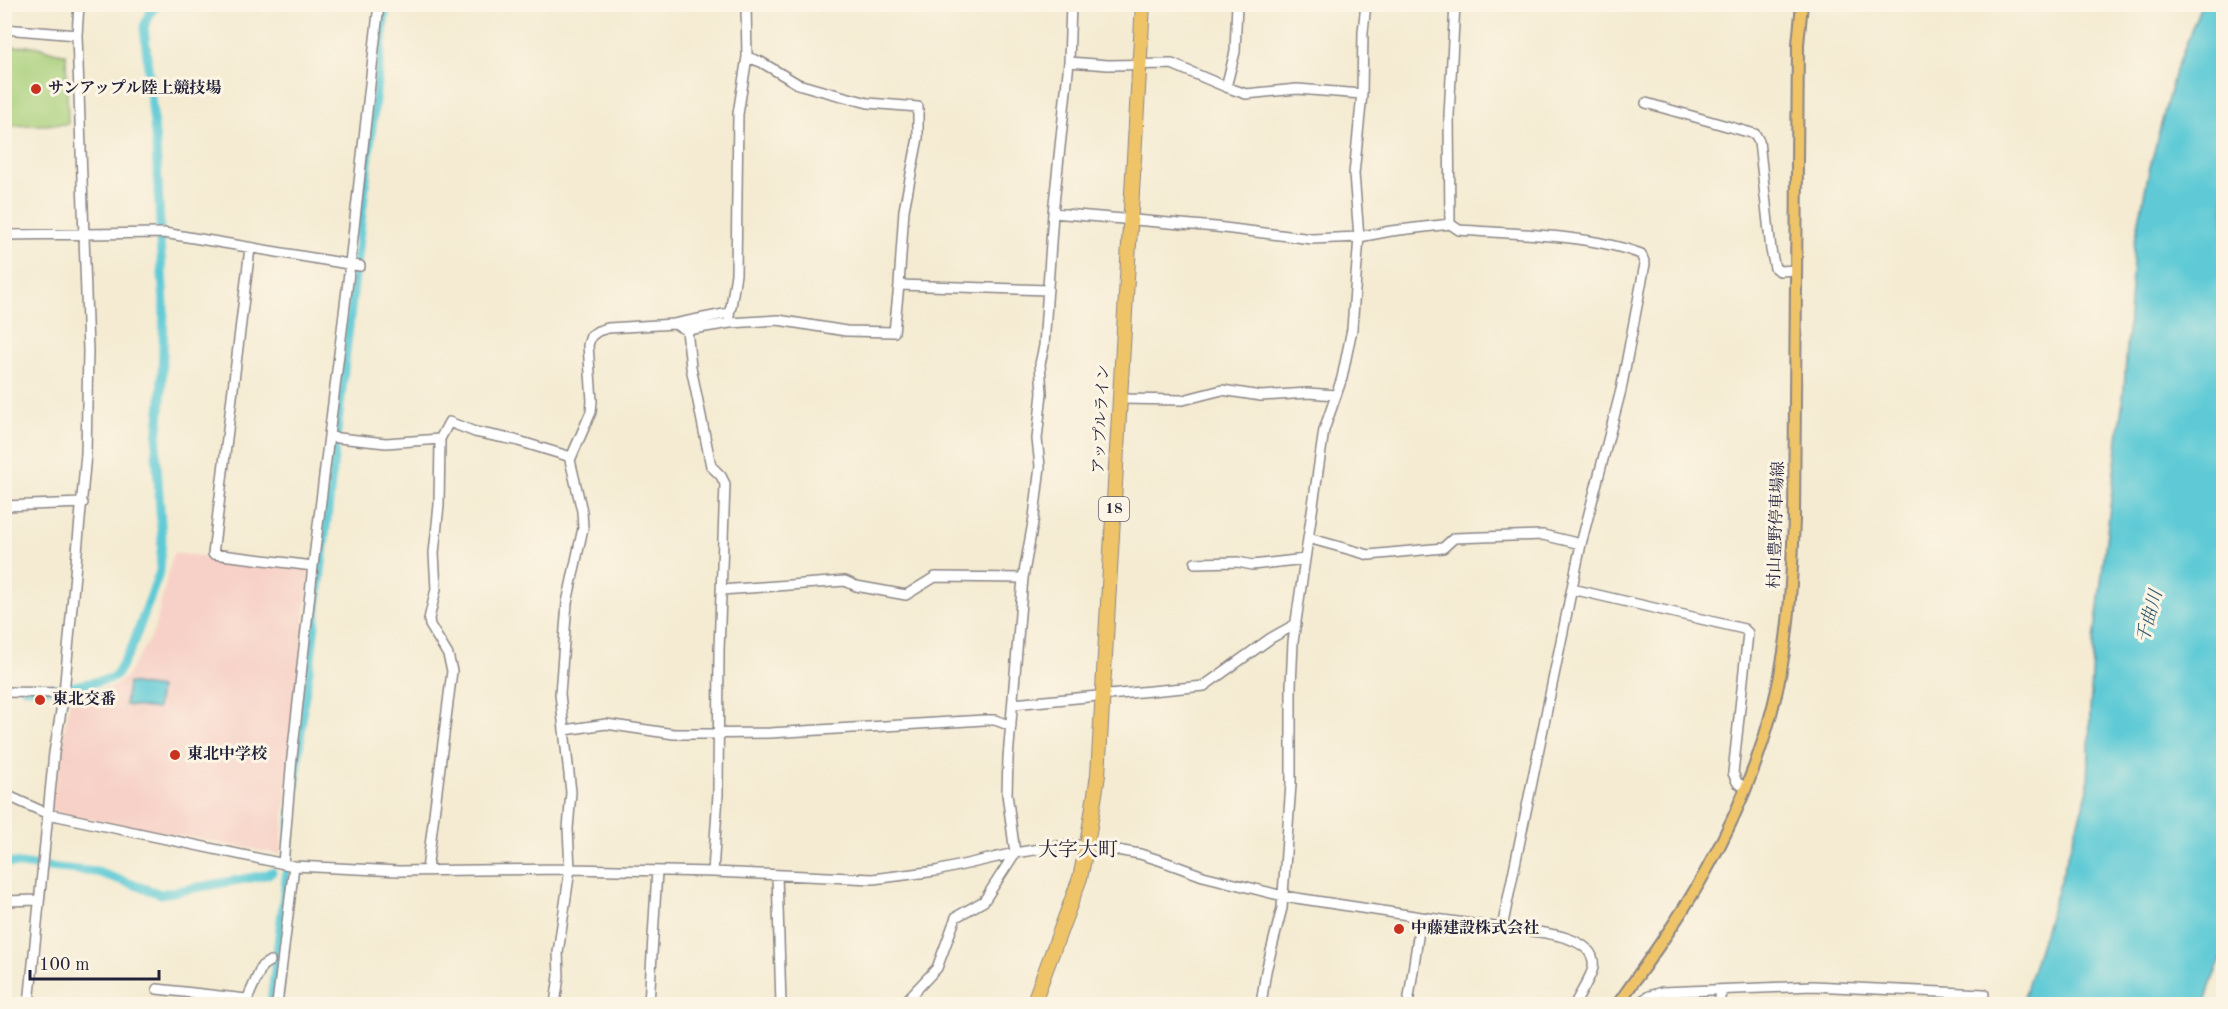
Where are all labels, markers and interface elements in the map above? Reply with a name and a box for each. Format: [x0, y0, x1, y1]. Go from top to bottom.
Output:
place label: サンアップル陸上競技場 [48, 79, 221, 97]
marker: サンアップル陸上競技場 [29, 82, 43, 96]
street label: アップルライン [1090, 364, 1113, 474]
street label: 村山豊野停車場線 [1765, 461, 1787, 589]
road number: 18 [1099, 497, 1129, 521]
water label: 千曲川 [2133, 586, 2166, 645]
place label: 東北交番 [52, 690, 116, 708]
marker: 東北交番 [33, 693, 47, 707]
place label: 東北中学校 [187, 745, 268, 763]
marker: 東北中学校 [168, 748, 182, 762]
district label: 大字大町 [1038, 839, 1118, 861]
place label: 中藤建設株式会社 [1411, 919, 1539, 937]
marker: 中藤建設株式会社 [1392, 922, 1406, 936]
scale bar [30, 943, 159, 981]
text: 100 m [39, 956, 90, 974]

